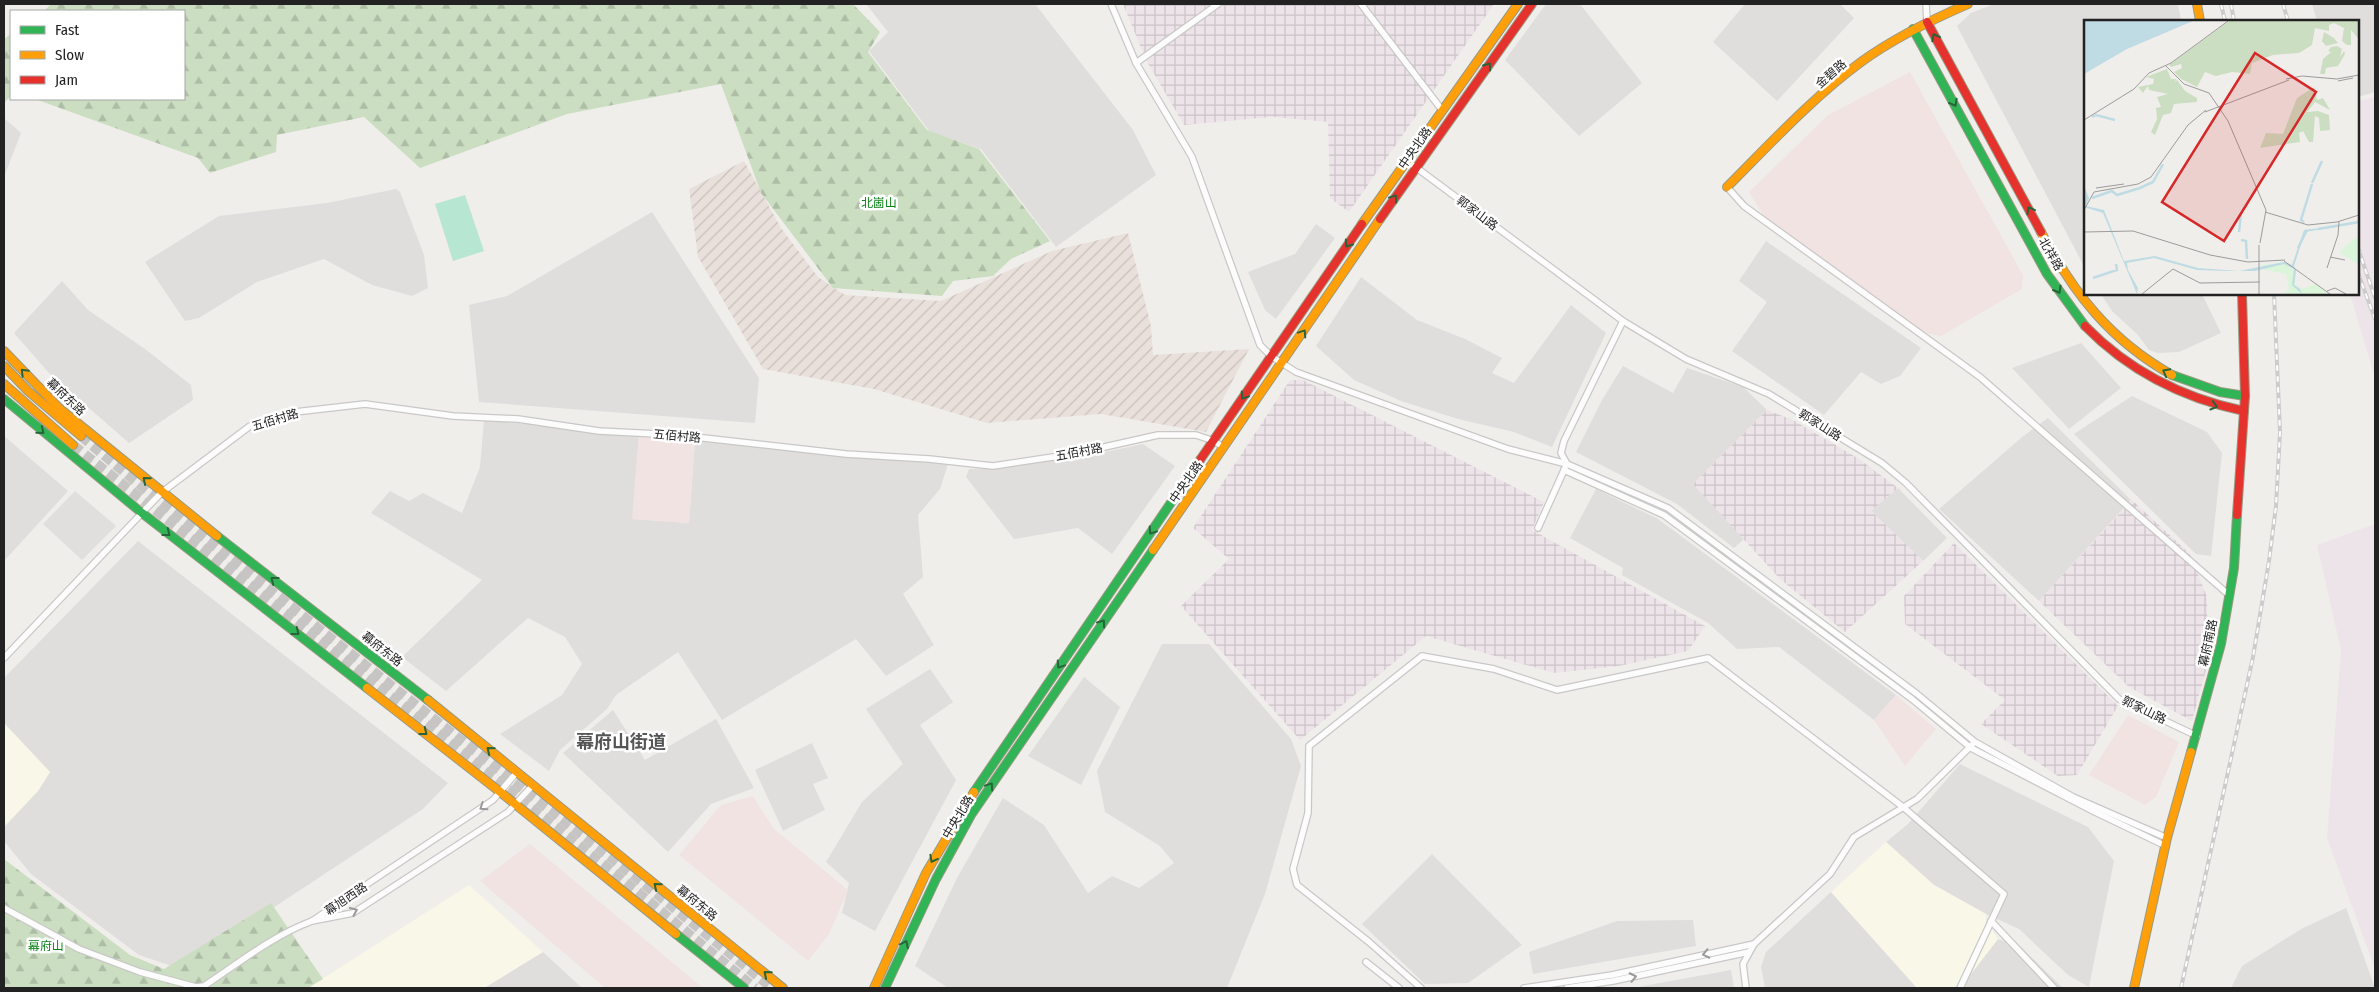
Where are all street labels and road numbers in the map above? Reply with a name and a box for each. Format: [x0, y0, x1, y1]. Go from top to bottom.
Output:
street label: 金碧路 [1813, 57, 1849, 91]
street label: 中央北路 [1395, 124, 1435, 172]
street label: 郭家山路 [1454, 193, 1500, 233]
street label: 北祥路 [2036, 235, 2066, 273]
street label: 幕府东路 [44, 376, 88, 418]
street label: 五佰村路 [250, 406, 300, 434]
street label: 郭家山路 [1796, 406, 1844, 444]
street label: 五佰村路 [652, 427, 702, 445]
street label: 五佰村路 [1054, 441, 1104, 463]
street label: 中央北路 [1166, 458, 1206, 506]
street label: 幕府南路 [2196, 618, 2220, 668]
street label: 幕府东路 [359, 629, 405, 669]
street label: 郭家山路 [2119, 693, 2169, 727]
street label: 中央北路 [940, 793, 976, 841]
street label: 幕旭西路 [322, 880, 370, 918]
street label: 幕府东路 [674, 882, 720, 924]

